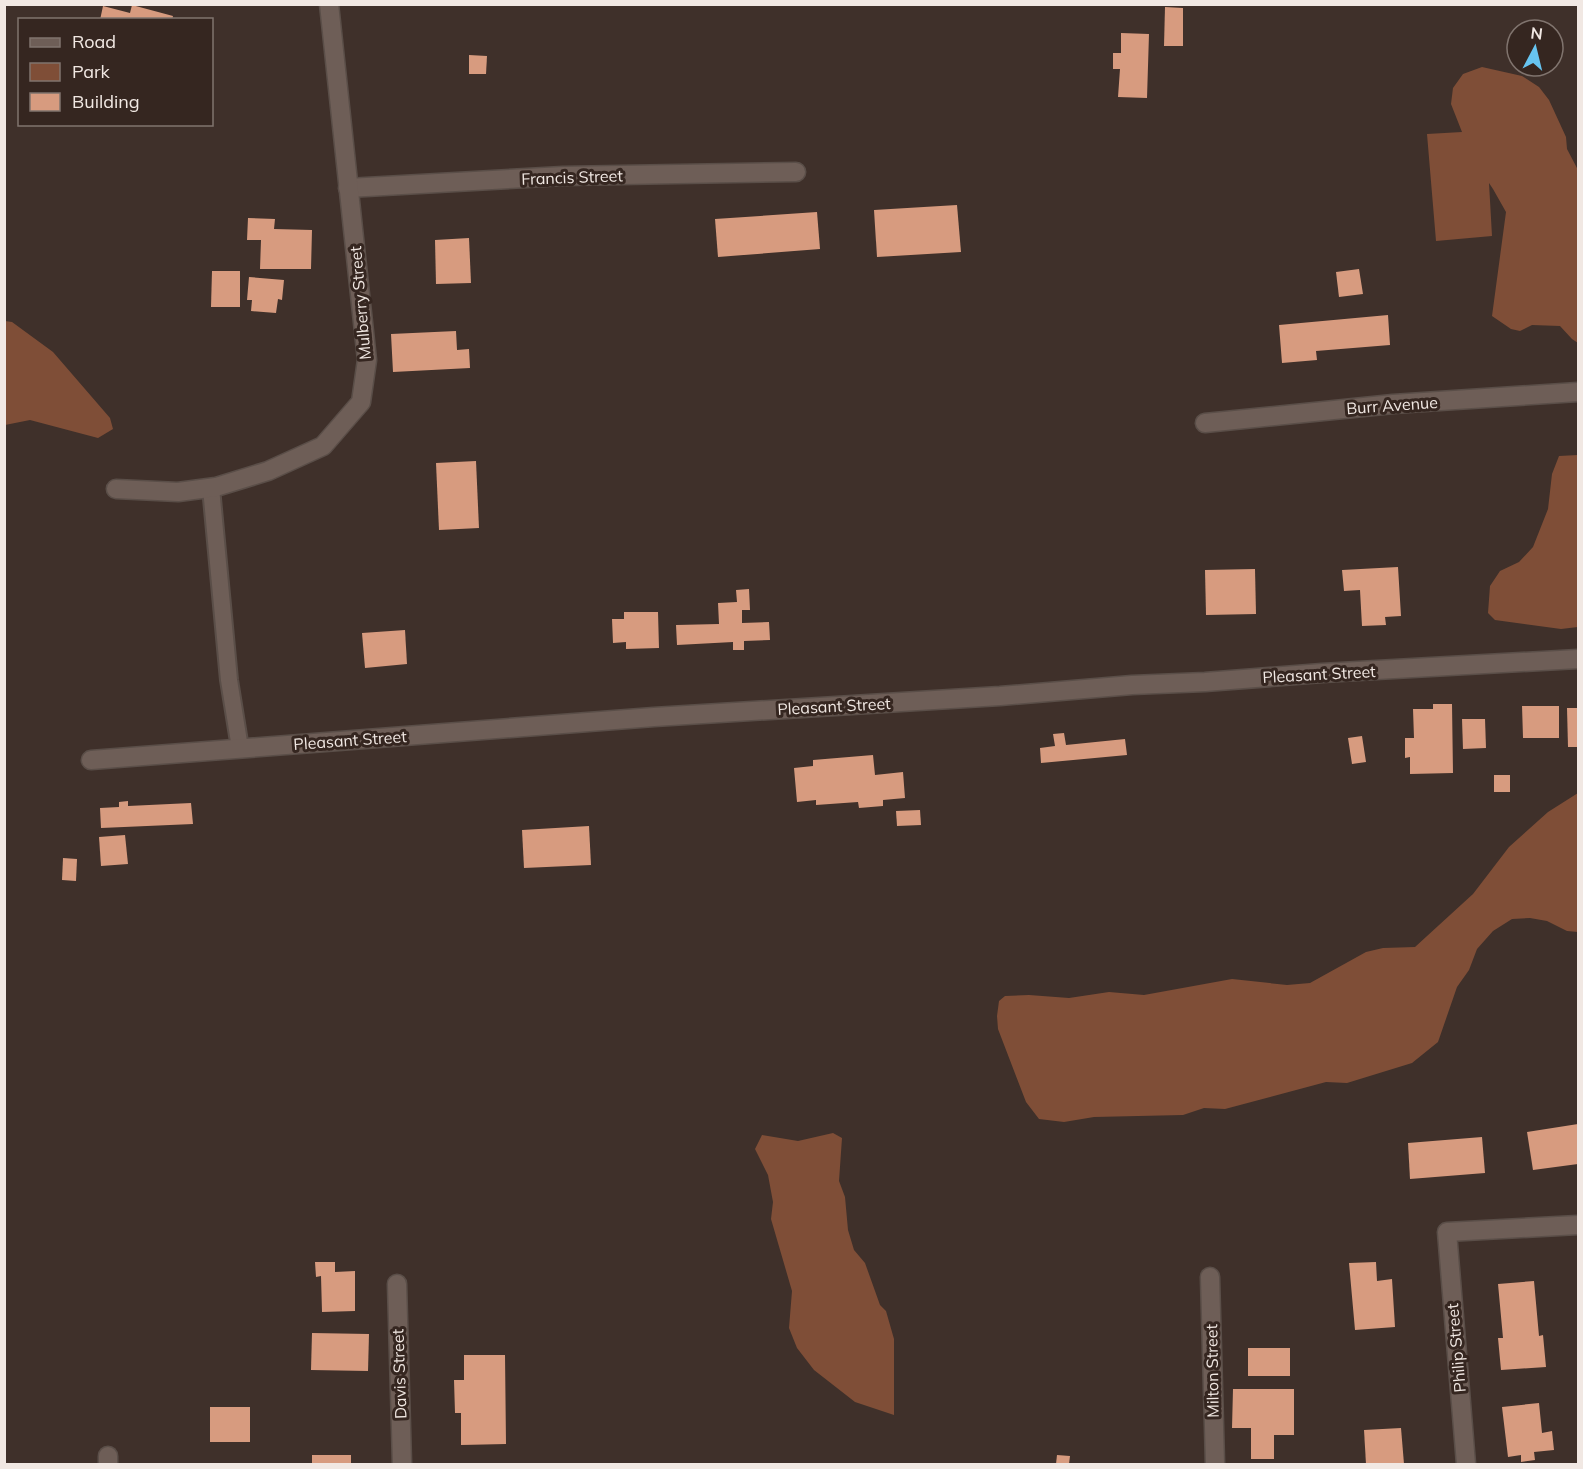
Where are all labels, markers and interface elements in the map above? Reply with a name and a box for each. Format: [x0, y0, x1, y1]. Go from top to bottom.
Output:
legend [18, 18, 213, 126]
north arrow [1505, 18, 1565, 78]
text: N [1530, 22, 1544, 44]
text: Road [72, 30, 116, 53]
text: Park [72, 60, 111, 83]
text: Building [72, 90, 140, 113]
street label: Francis Street [521, 165, 624, 189]
street label: Mulberry Street [345, 245, 375, 361]
street label: Burr Avenue [1346, 392, 1438, 418]
street label: Pleasant Street [1262, 661, 1377, 687]
street label: Pleasant Street [777, 693, 892, 719]
street label: Pleasant Street [293, 726, 408, 754]
street label: Philip Street [1442, 1302, 1470, 1393]
street label: Milton Street [1201, 1324, 1223, 1418]
street label: Davis Street [387, 1328, 411, 1419]

